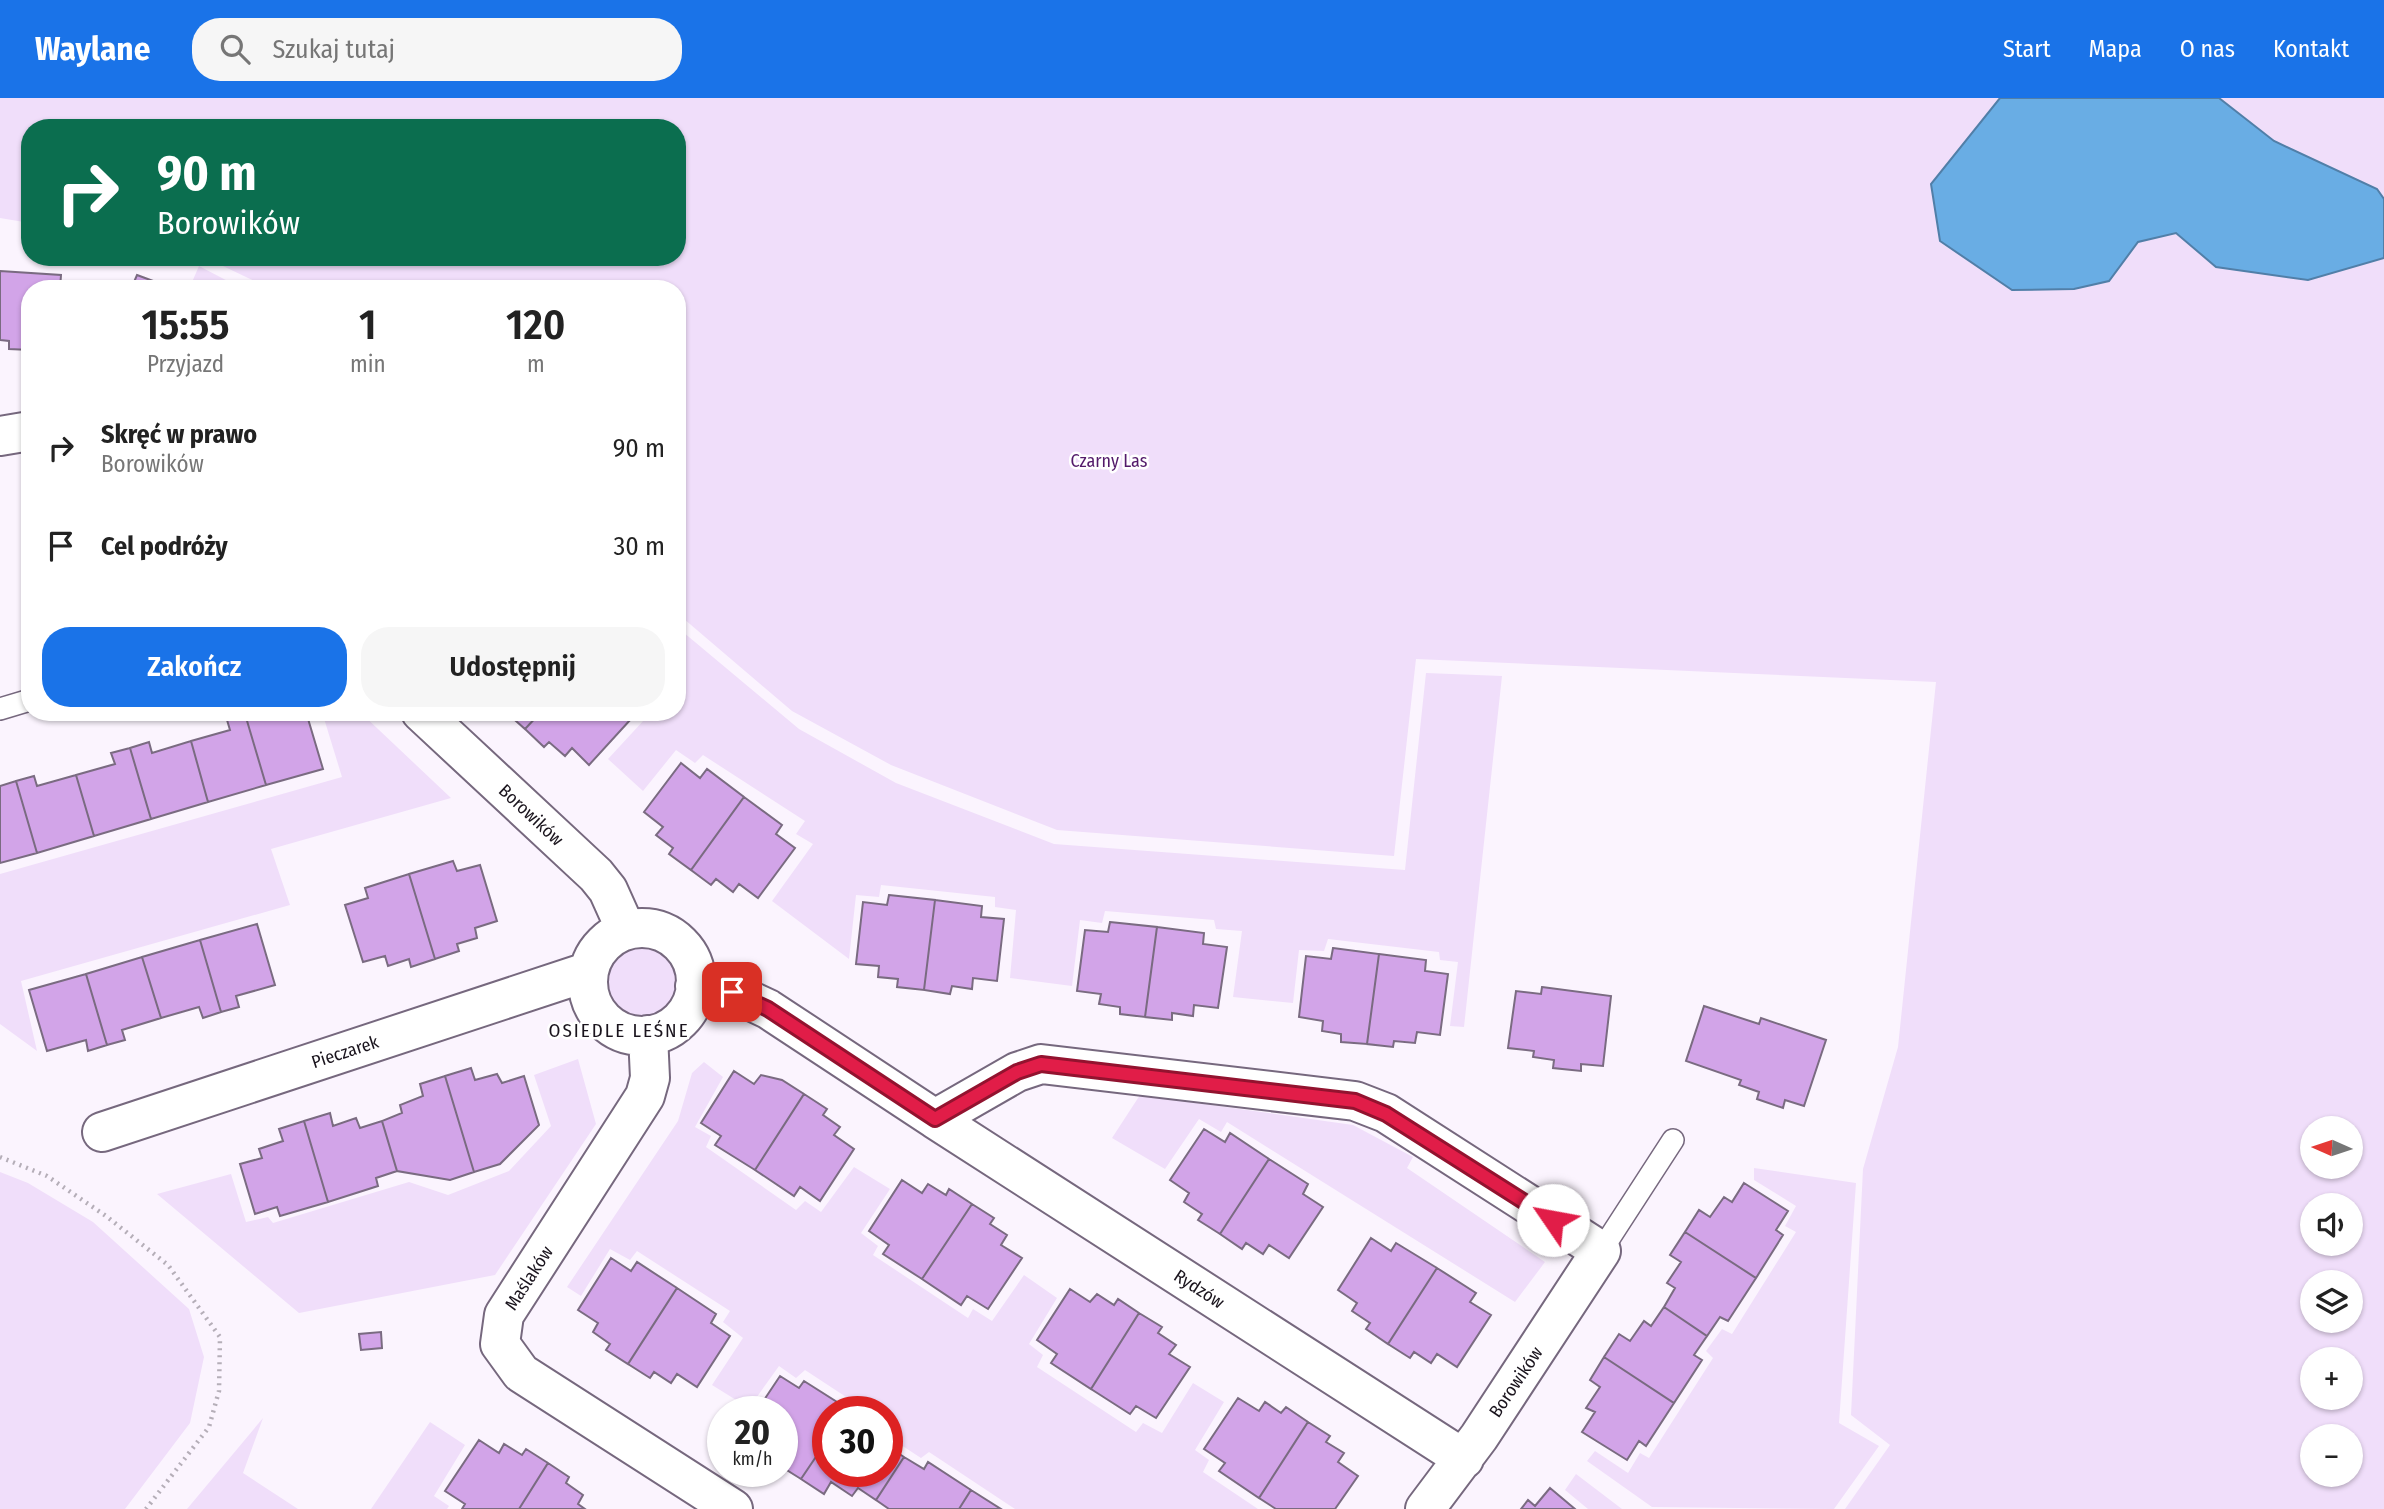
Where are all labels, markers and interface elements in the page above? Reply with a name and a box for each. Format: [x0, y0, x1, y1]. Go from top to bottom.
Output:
search box [192, 18, 682, 81]
text: Waylane [35, 29, 150, 69]
icon: search [216, 30, 254, 68]
text: Szukaj tutaj [272, 34, 395, 65]
text: Start [2003, 35, 2051, 63]
text: Mapa [2089, 35, 2142, 63]
text: O nas [2180, 35, 2235, 63]
text: Kontakt [2273, 35, 2349, 63]
text: 90 m [157, 144, 257, 203]
icon: right [42, 147, 133, 238]
text: Borowików [157, 204, 300, 242]
text: 15:55 [142, 300, 229, 350]
text: 1 [359, 300, 377, 350]
text: 120 [506, 300, 565, 350]
text: Przyjazd [147, 350, 224, 378]
text: min [350, 350, 386, 378]
text: m [527, 350, 545, 378]
text: Skręć w prawo [101, 419, 257, 450]
icon: right [42, 429, 80, 467]
text: 90 m [613, 433, 665, 464]
text: Borowików [101, 450, 204, 478]
park label: Czarny Las [1071, 450, 1148, 472]
icon: arrive [42, 527, 80, 565]
text: Cel podróży [101, 531, 228, 562]
text: 30 m [614, 531, 665, 562]
button: Zakończ [42, 627, 347, 707]
button: Udostępnij [361, 627, 665, 707]
street label: Borowików [494, 780, 568, 851]
pin [702, 962, 762, 1022]
icon: arrive [713, 973, 751, 1011]
district label: OSIEDLE LEŚNE [548, 1019, 690, 1042]
street label: Pieczarek [309, 1031, 382, 1073]
north arrow [2300, 1116, 2362, 1180]
map controls [2300, 1116, 2363, 1487]
position arrow [1516, 1183, 1590, 1257]
button: sound [2300, 1193, 2363, 1256]
street label: Maślaków [500, 1242, 558, 1314]
street label: Rydzów [1170, 1265, 1229, 1313]
button: layers [2300, 1270, 2363, 1333]
street label: Borowików [1484, 1342, 1548, 1421]
button: + [2300, 1347, 2363, 1410]
speed limit sign: 30 [812, 1396, 903, 1487]
text: 20 [735, 1411, 770, 1453]
button: − [2300, 1424, 2363, 1487]
text: km/h [732, 1448, 773, 1470]

